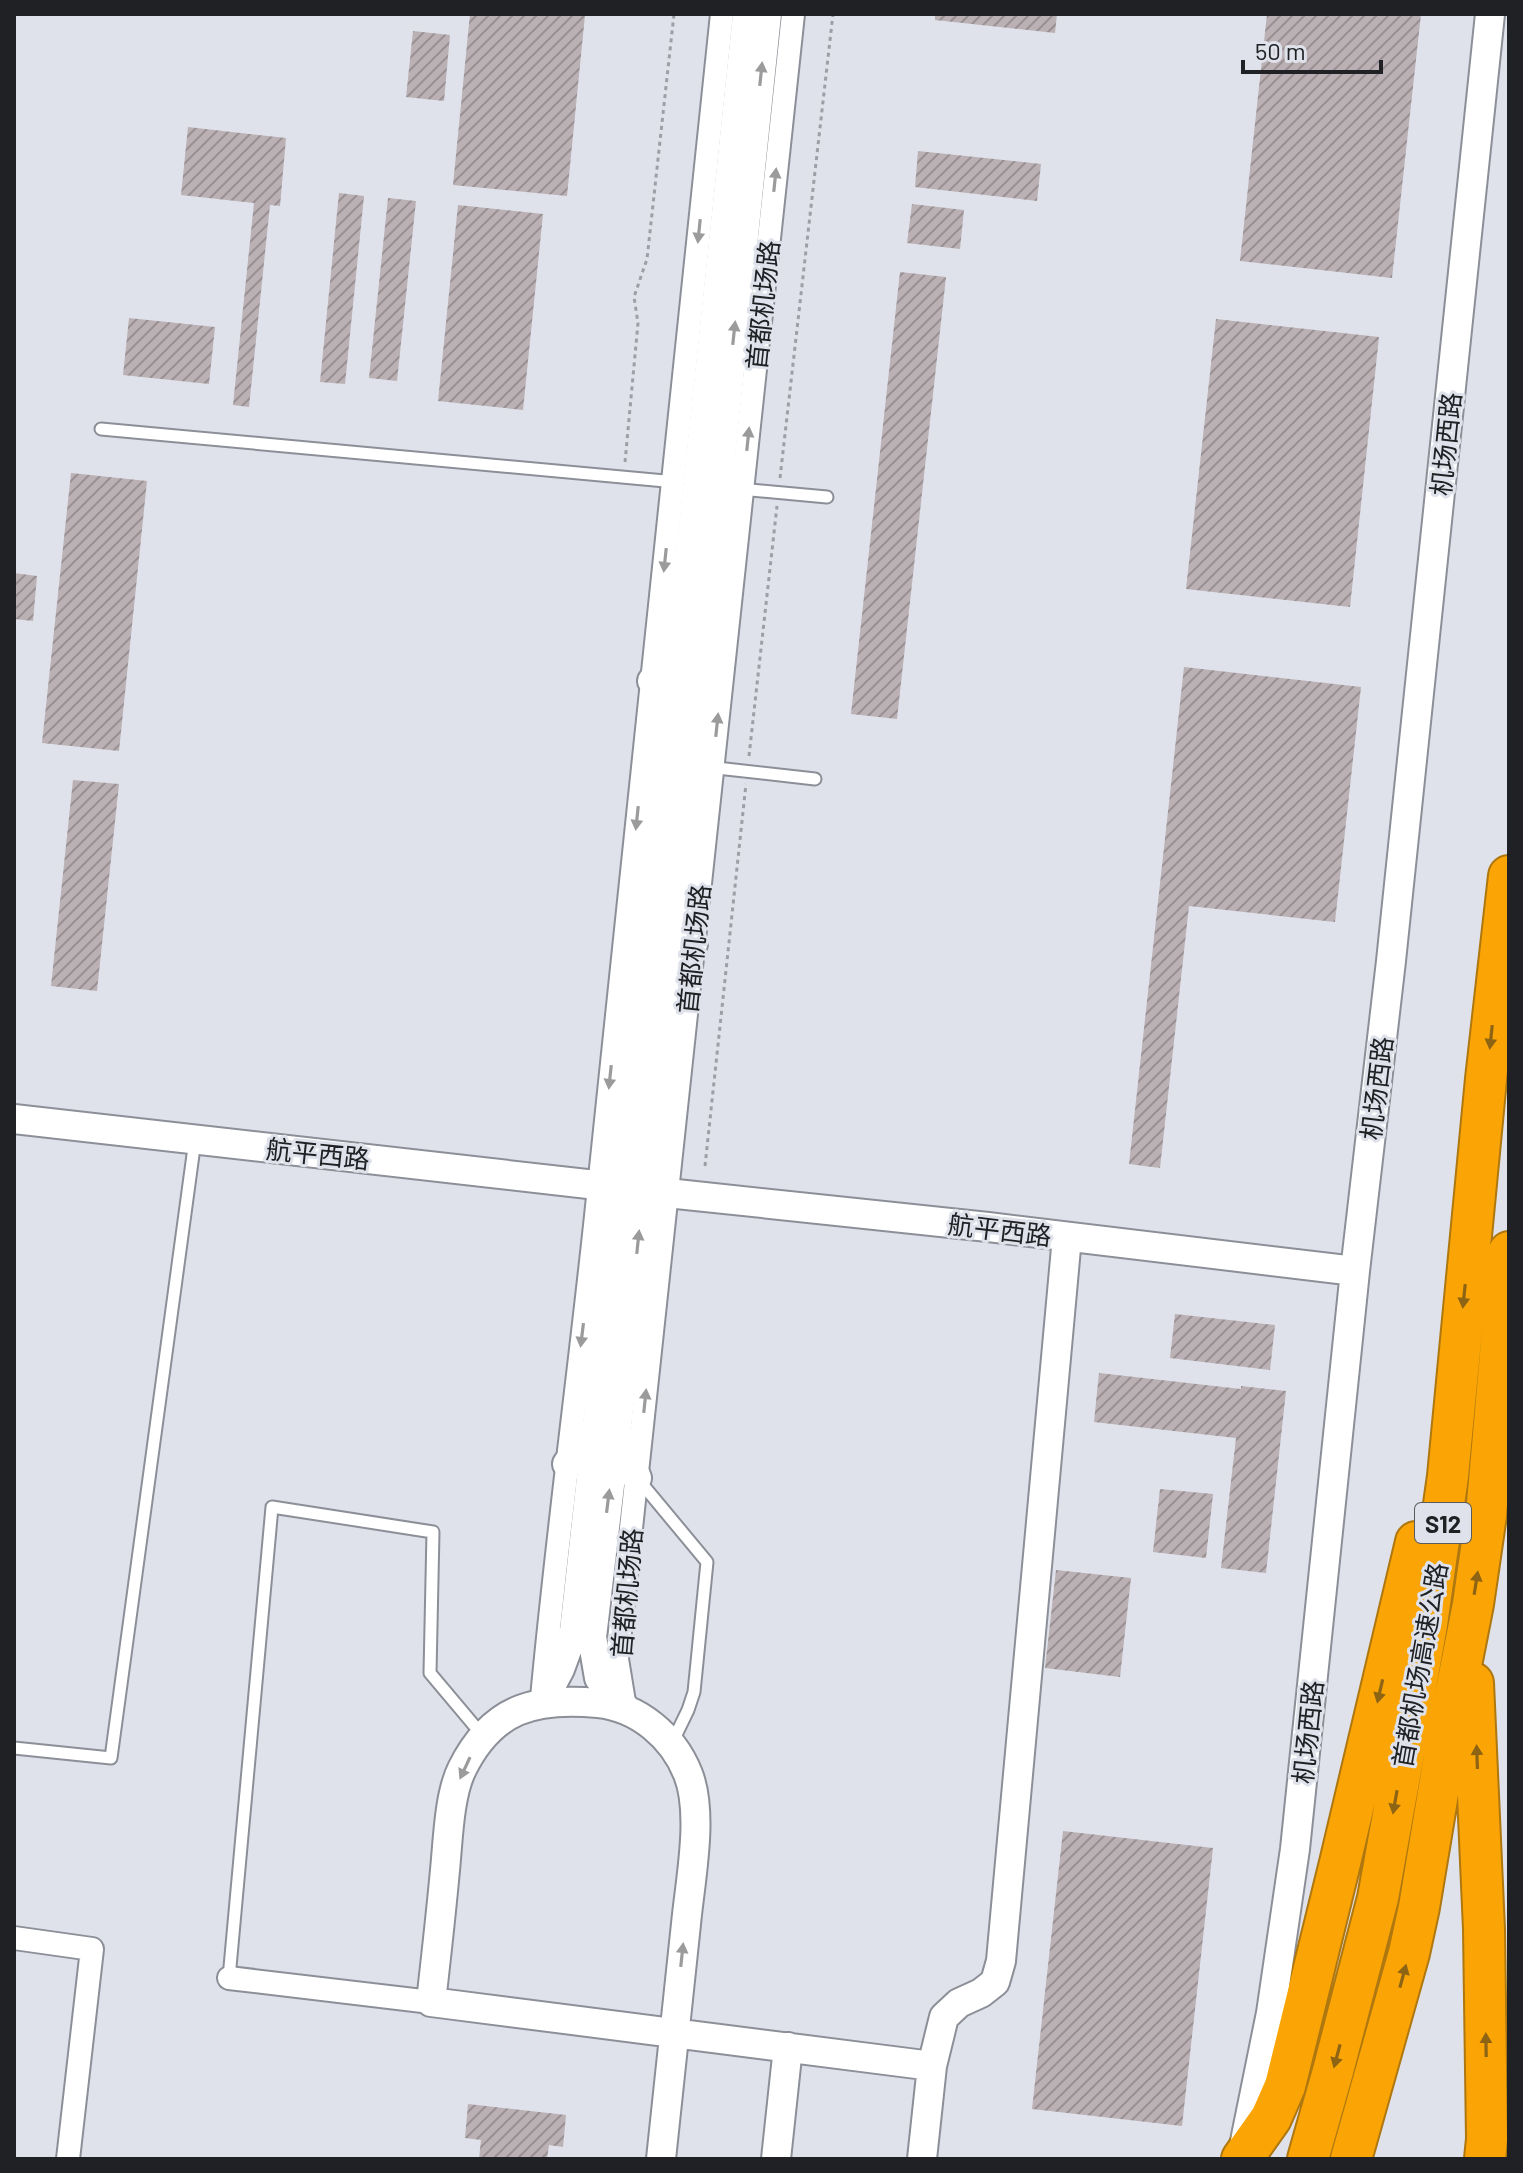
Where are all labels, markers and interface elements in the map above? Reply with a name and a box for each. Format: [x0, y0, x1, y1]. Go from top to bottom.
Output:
scale bar [1243, 24, 1381, 74]
text: 50 m [1255, 36, 1306, 65]
one-way arrow [755, 61, 768, 86]
one-way arrow [769, 168, 782, 193]
one-way arrow [692, 219, 705, 244]
street label: 首都机场路 [740, 239, 784, 371]
one-way arrow [728, 320, 741, 345]
street label: 机场西路 [1424, 391, 1466, 497]
one-way arrow [741, 426, 754, 451]
one-way arrow [658, 547, 671, 572]
one-way arrow [711, 712, 724, 737]
one-way arrow [631, 806, 644, 831]
street label: 首都机场路 [671, 883, 715, 1015]
one-way arrow [1484, 1025, 1497, 1050]
street label: 机场西路 [1354, 1034, 1398, 1142]
one-way arrow [604, 1065, 617, 1090]
street label: 航平西路 [265, 1132, 371, 1174]
street label: 航平西路 [946, 1207, 1054, 1251]
one-way arrow [632, 1229, 645, 1254]
one-way arrow [1458, 1283, 1471, 1308]
one-way arrow [576, 1323, 589, 1348]
one-way arrow [639, 1388, 652, 1413]
one-way arrow [602, 1488, 615, 1513]
road number: S12 [1415, 1503, 1471, 1543]
street label: 首都机场路 [605, 1527, 647, 1659]
street label: 首都机场高速公路 [1386, 1560, 1452, 1770]
one-way arrow [1470, 1570, 1483, 1595]
street label: 机场西路 [1286, 1679, 1328, 1785]
one-way arrow [1374, 1679, 1386, 1704]
one-way arrow [1470, 1744, 1483, 1769]
one-way arrow [458, 1757, 472, 1780]
one-way arrow [1389, 1790, 1401, 1815]
one-way arrow [676, 1942, 689, 1967]
one-way arrow [1397, 1964, 1410, 1988]
one-way arrow [1480, 2032, 1492, 2057]
one-way arrow [1330, 2043, 1342, 2068]

